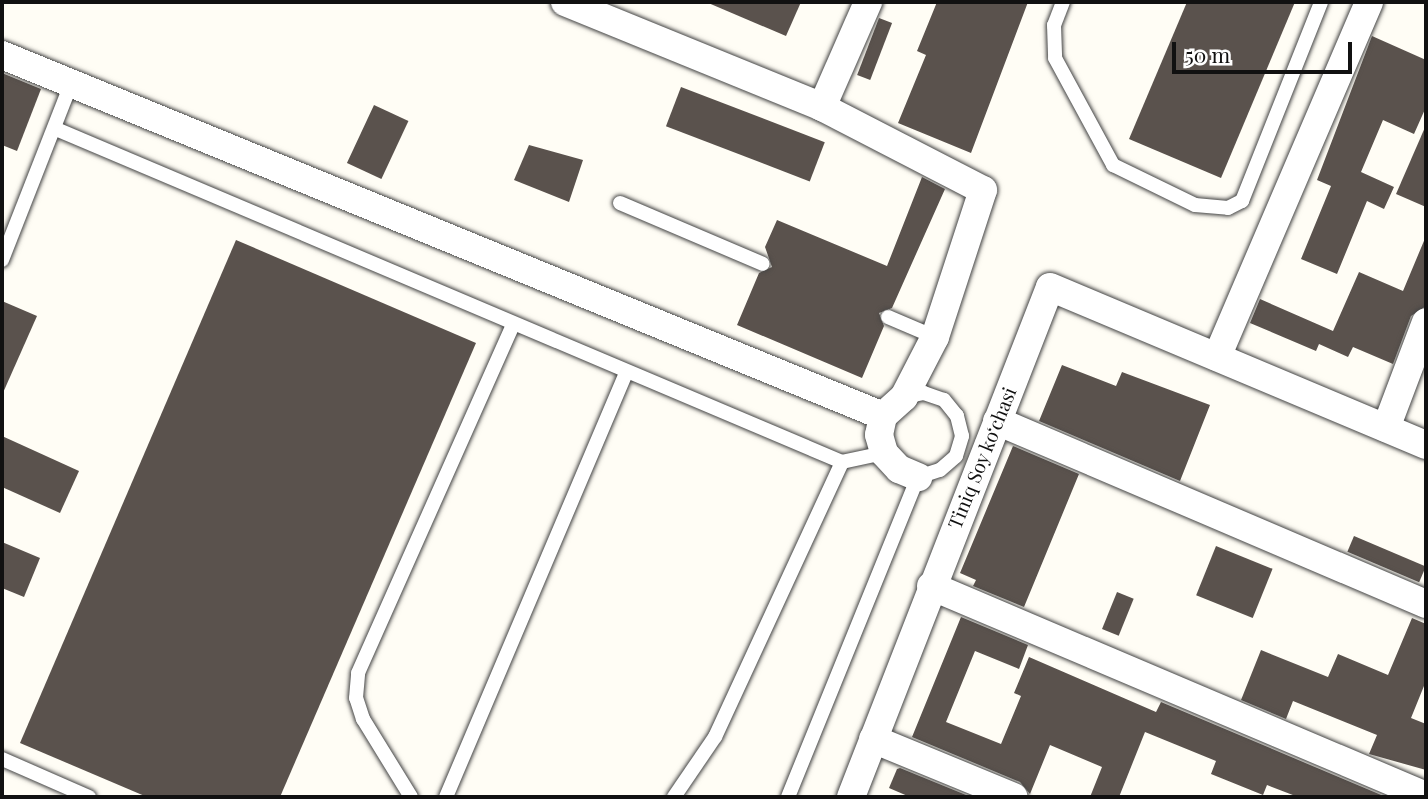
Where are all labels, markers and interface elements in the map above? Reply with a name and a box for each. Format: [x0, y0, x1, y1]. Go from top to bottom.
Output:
scale bar [1176, 28, 1356, 72]
text: 50 m [1185, 40, 1230, 68]
street label: Tiniq Soy koʻchasi [943, 383, 1021, 533]

